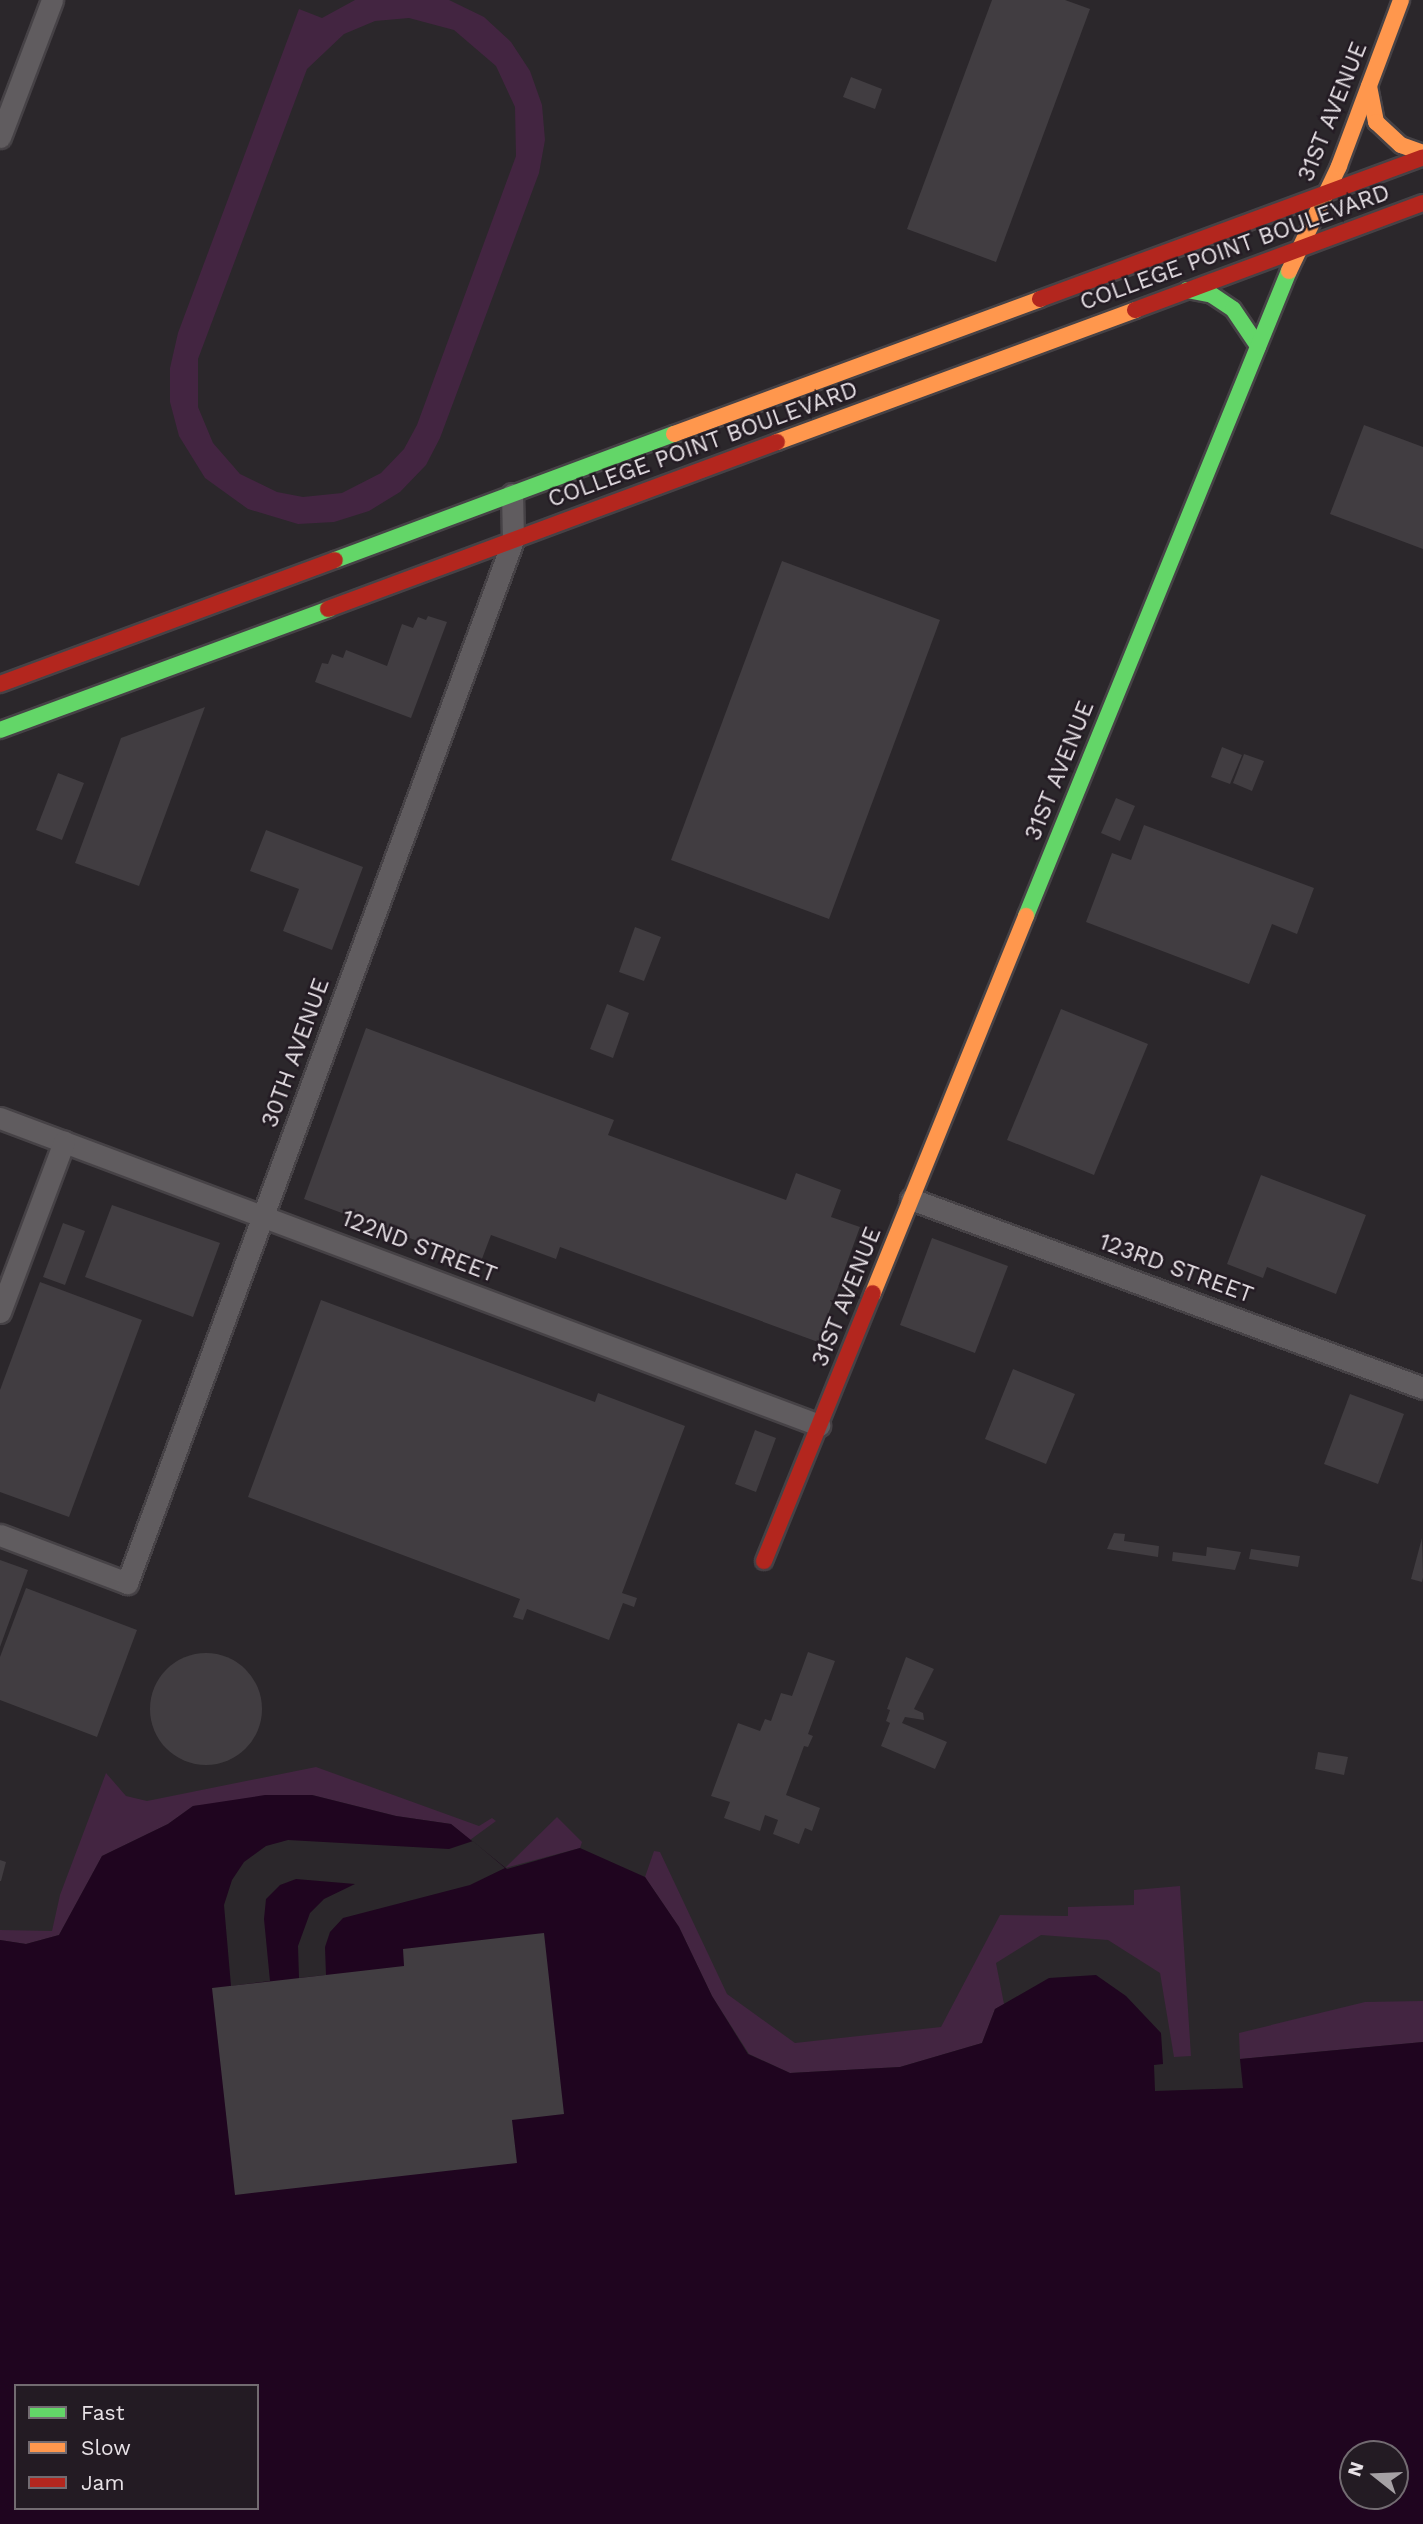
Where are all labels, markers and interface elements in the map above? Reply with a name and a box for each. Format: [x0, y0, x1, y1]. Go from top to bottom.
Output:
street label: 31ST AVENUE [1292, 38, 1374, 186]
street label: COLLEGE POINT BOULEVARD [1076, 179, 1394, 317]
street label: COLLEGE POINT BOULEVARD [544, 376, 862, 514]
street label: 31ST AVENUE [1019, 697, 1101, 845]
street label: 30TH AVENUE [256, 974, 336, 1132]
street label: 122ND STREET [338, 1205, 500, 1289]
street label: 31ST AVENUE [806, 1223, 888, 1371]
street label: 123RD STREET [1095, 1228, 1257, 1310]
legend [14, 2384, 259, 2510]
text: Fast [81, 2400, 125, 2425]
text: Slow [81, 2435, 131, 2460]
north arrow [1339, 2440, 1409, 2510]
text: N [1342, 2459, 1369, 2479]
text: Jam [81, 2470, 124, 2495]

